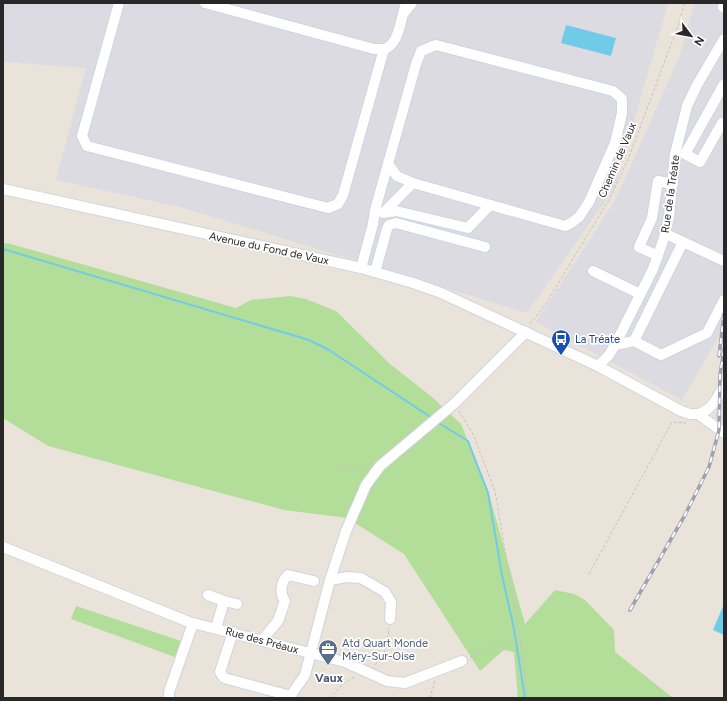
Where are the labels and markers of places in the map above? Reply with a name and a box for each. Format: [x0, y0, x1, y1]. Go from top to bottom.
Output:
bus stop icon: La Tréate [550, 328, 572, 356]
place label: La Tréate [575, 333, 620, 346]
place label: Atd Quart Monde Méry-Sur-Oise [342, 637, 428, 663]
office icon: Atd Quart Monde Méry-Sur-Oise [317, 638, 339, 666]

